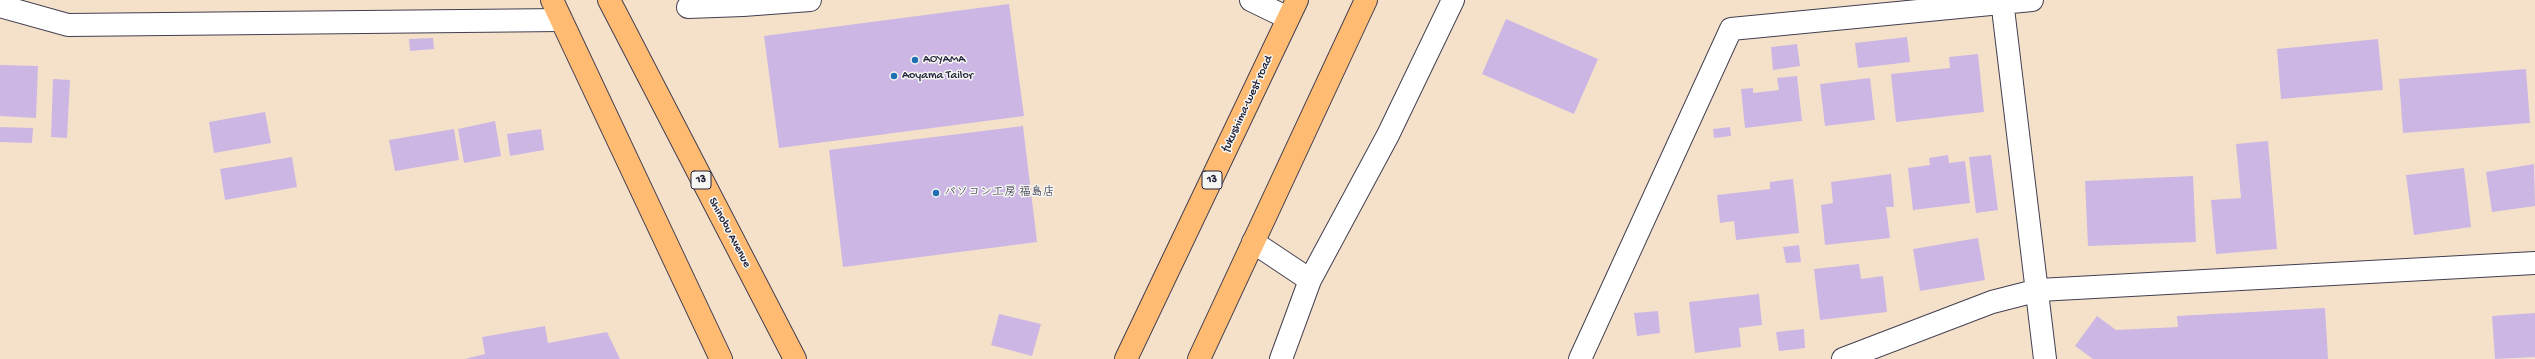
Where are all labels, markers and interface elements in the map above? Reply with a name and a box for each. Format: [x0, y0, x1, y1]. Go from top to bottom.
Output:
place label: AOYAMA [923, 53, 965, 67]
street label: fukushima-west road [1219, 54, 1277, 154]
marker: AOYAMA [910, 55, 920, 65]
place label: Aoyama Tailor [902, 69, 973, 83]
marker: Aoyama Tailor [889, 71, 899, 81]
road number: 13 [691, 171, 711, 189]
road number: 13 [1202, 171, 1222, 189]
place label: パソコン工房 福島店 [944, 186, 1055, 200]
marker: パソコン工房 福島店 [931, 188, 941, 198]
street label: Shinobu Avenue [704, 195, 754, 271]

